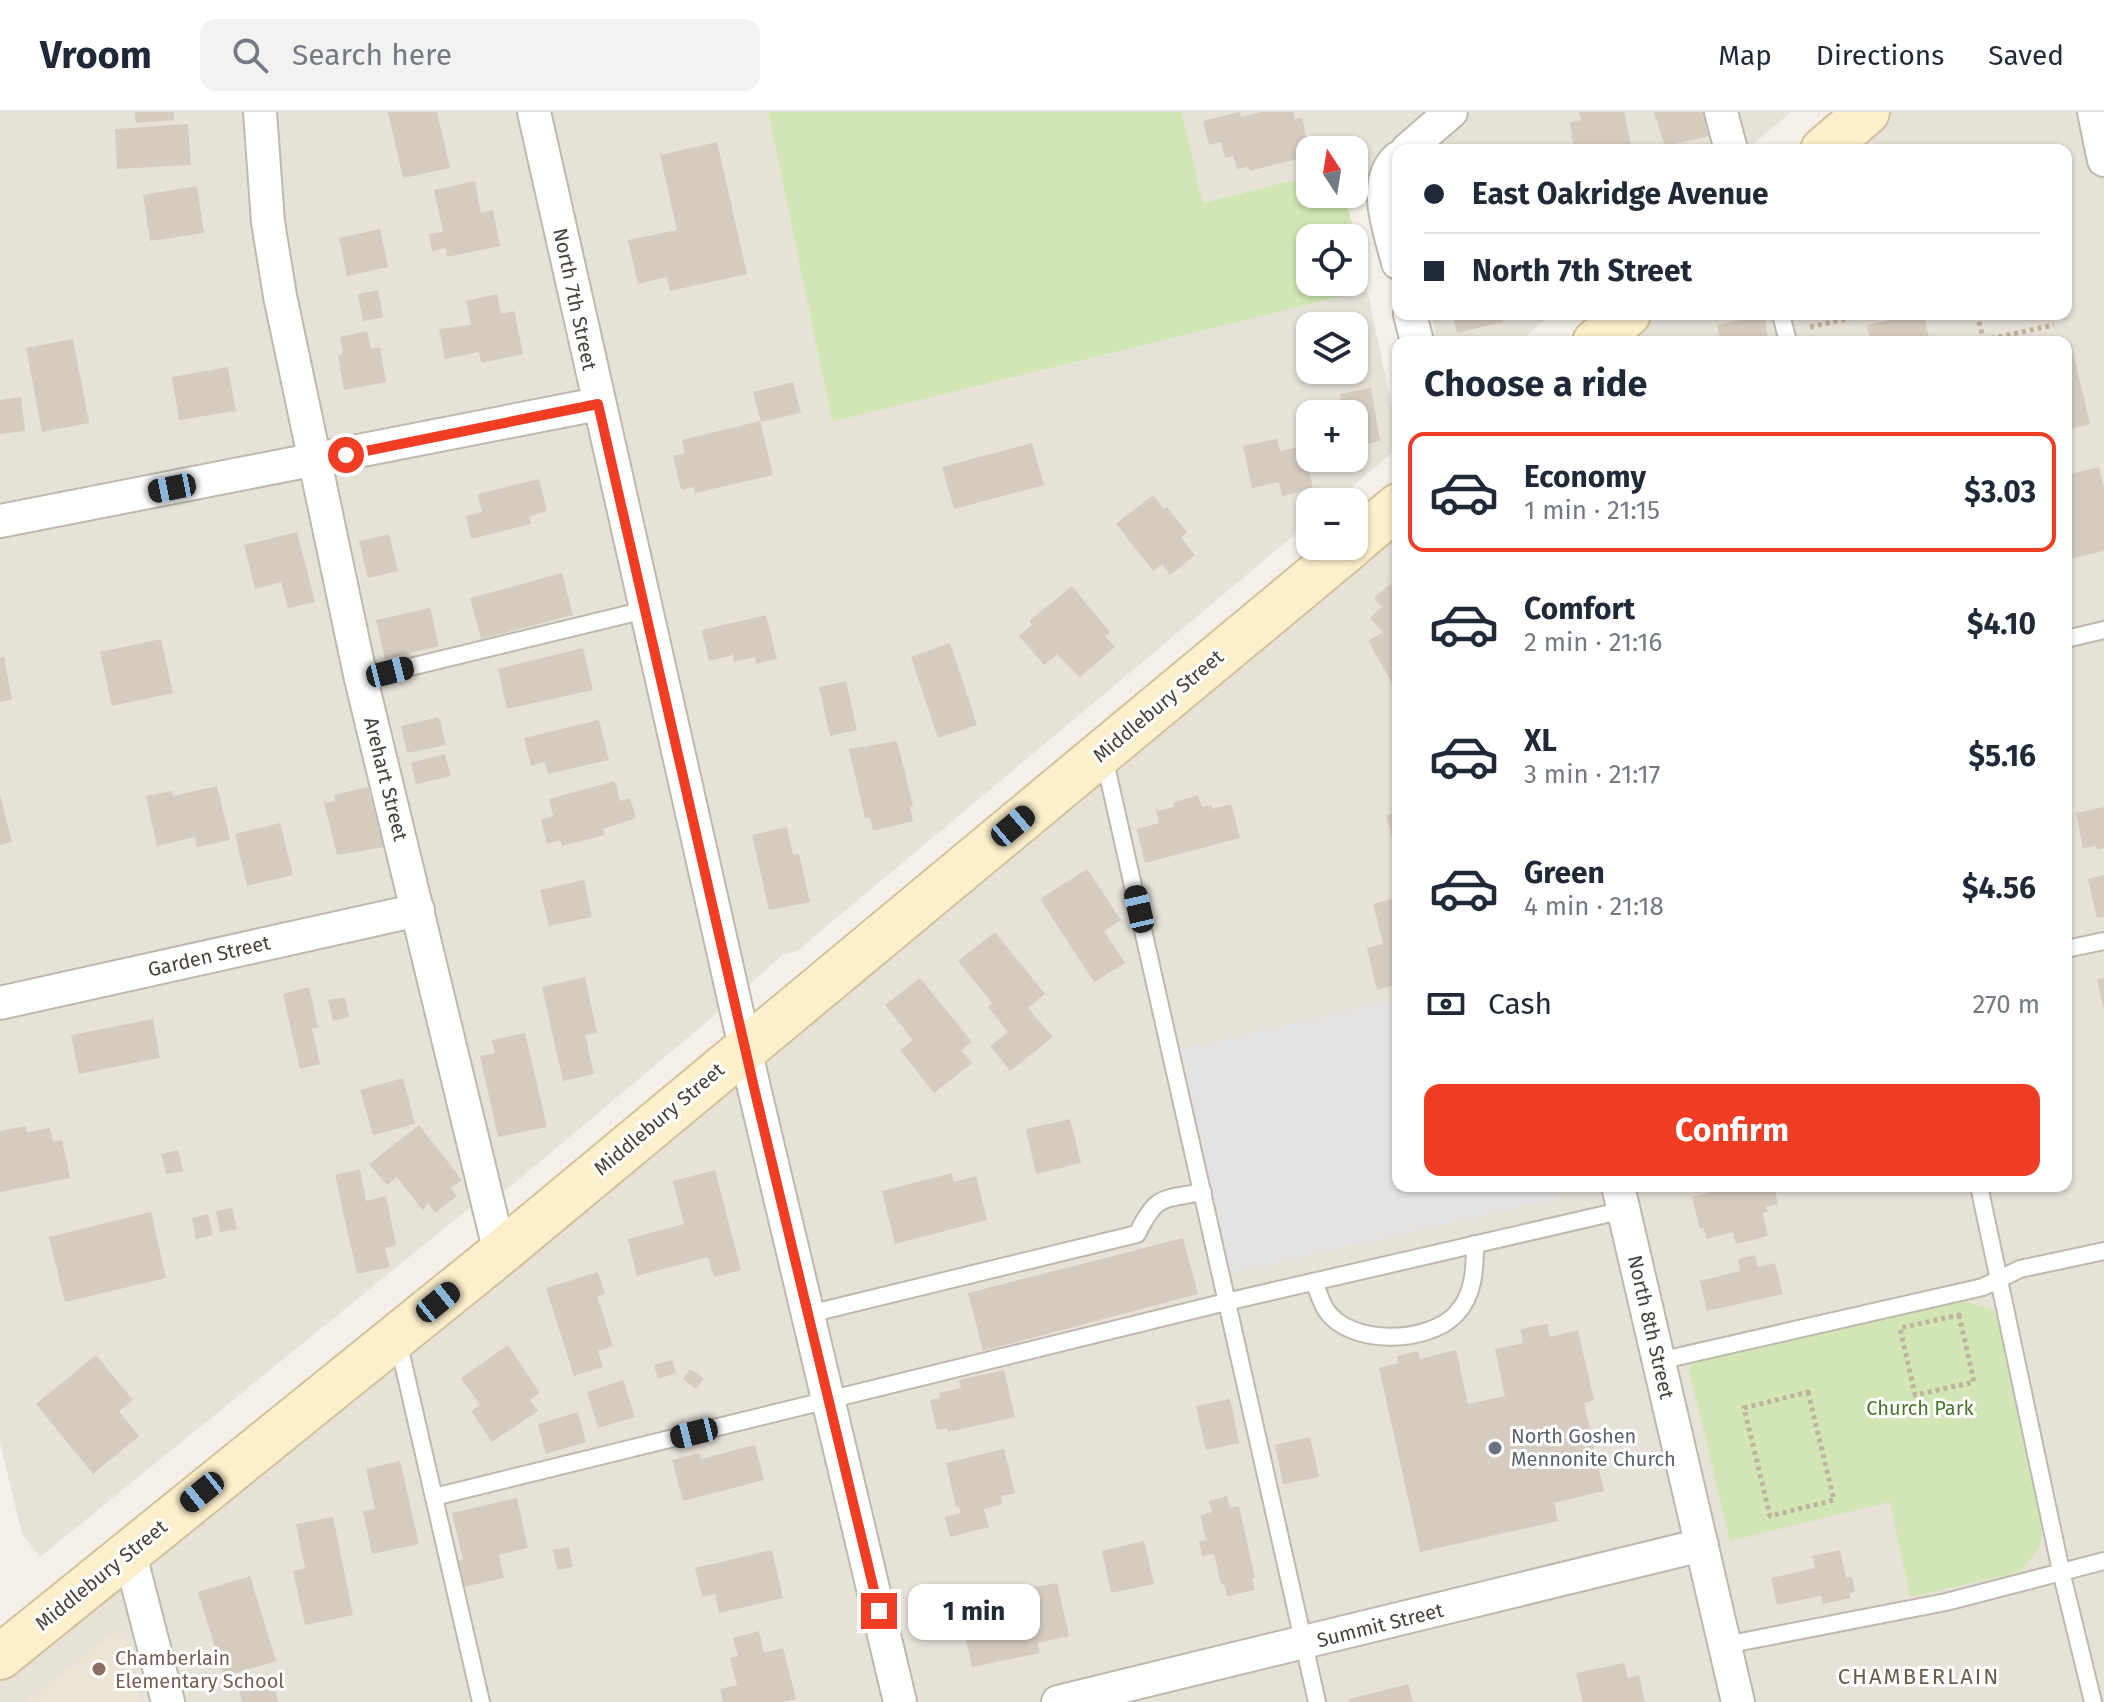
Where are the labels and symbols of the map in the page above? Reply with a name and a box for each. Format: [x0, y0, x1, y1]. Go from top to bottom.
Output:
north arrow [1296, 136, 1368, 208]
street label: North 7th Street [548, 226, 602, 373]
route start [328, 437, 364, 473]
car [146, 472, 198, 504]
street label: Middlebury Street [1088, 644, 1229, 767]
car [364, 655, 416, 689]
street label: Arehart Street [359, 715, 413, 844]
car [987, 801, 1039, 851]
car [1122, 883, 1156, 935]
street label: Garden Street [146, 930, 273, 982]
street label: Middlebury Street [589, 1057, 730, 1180]
street label: North 8th Street [1623, 1253, 1679, 1402]
car [412, 1278, 464, 1326]
park label: Church Park [1866, 1396, 1974, 1420]
car [668, 1416, 720, 1450]
place label: North Goshen Mennonite Church [1511, 1424, 1676, 1471]
marker: North Goshen Mennonite Church [1486, 1439, 1504, 1457]
car [176, 1468, 228, 1516]
street label: Middlebury Street [30, 1514, 172, 1635]
callout: 1 min [907, 1583, 1039, 1639]
route end [861, 1593, 897, 1629]
street label: Summit Street [1314, 1598, 1446, 1652]
place label: Chamberlain Elementary School [115, 1646, 284, 1693]
marker: Chamberlain Elementary School [90, 1660, 108, 1678]
district label: CHAMBERLAIN [1838, 1663, 2000, 1690]

